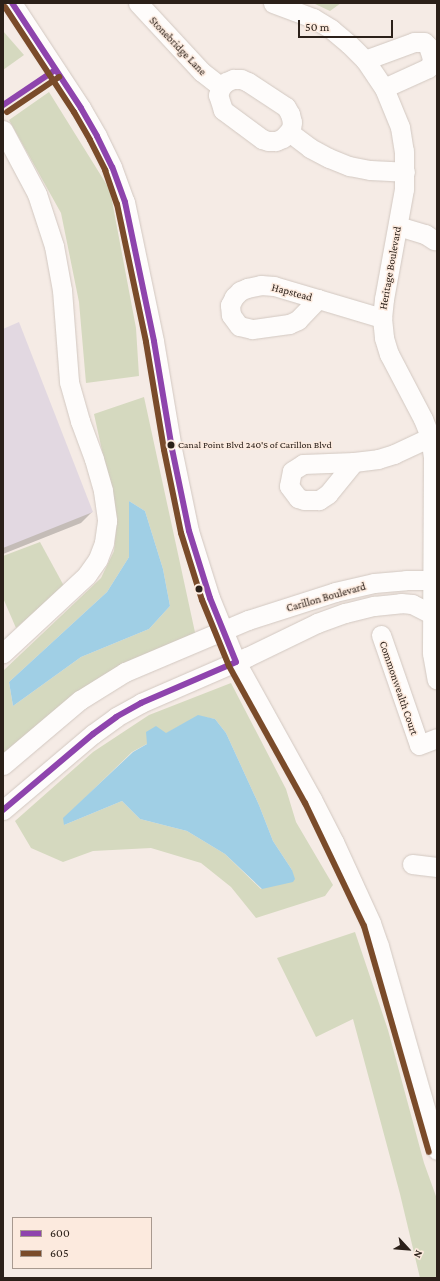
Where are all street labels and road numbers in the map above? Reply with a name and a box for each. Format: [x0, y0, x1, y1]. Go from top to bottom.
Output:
street label: Stonebridge Lane [147, 14, 209, 78]
street label: Heritage Boulevard [376, 225, 404, 311]
street label: Hapstead [270, 280, 314, 304]
street label: Carillon Boulevard [285, 579, 367, 615]
street label: Commonwealth Court [377, 639, 421, 737]

